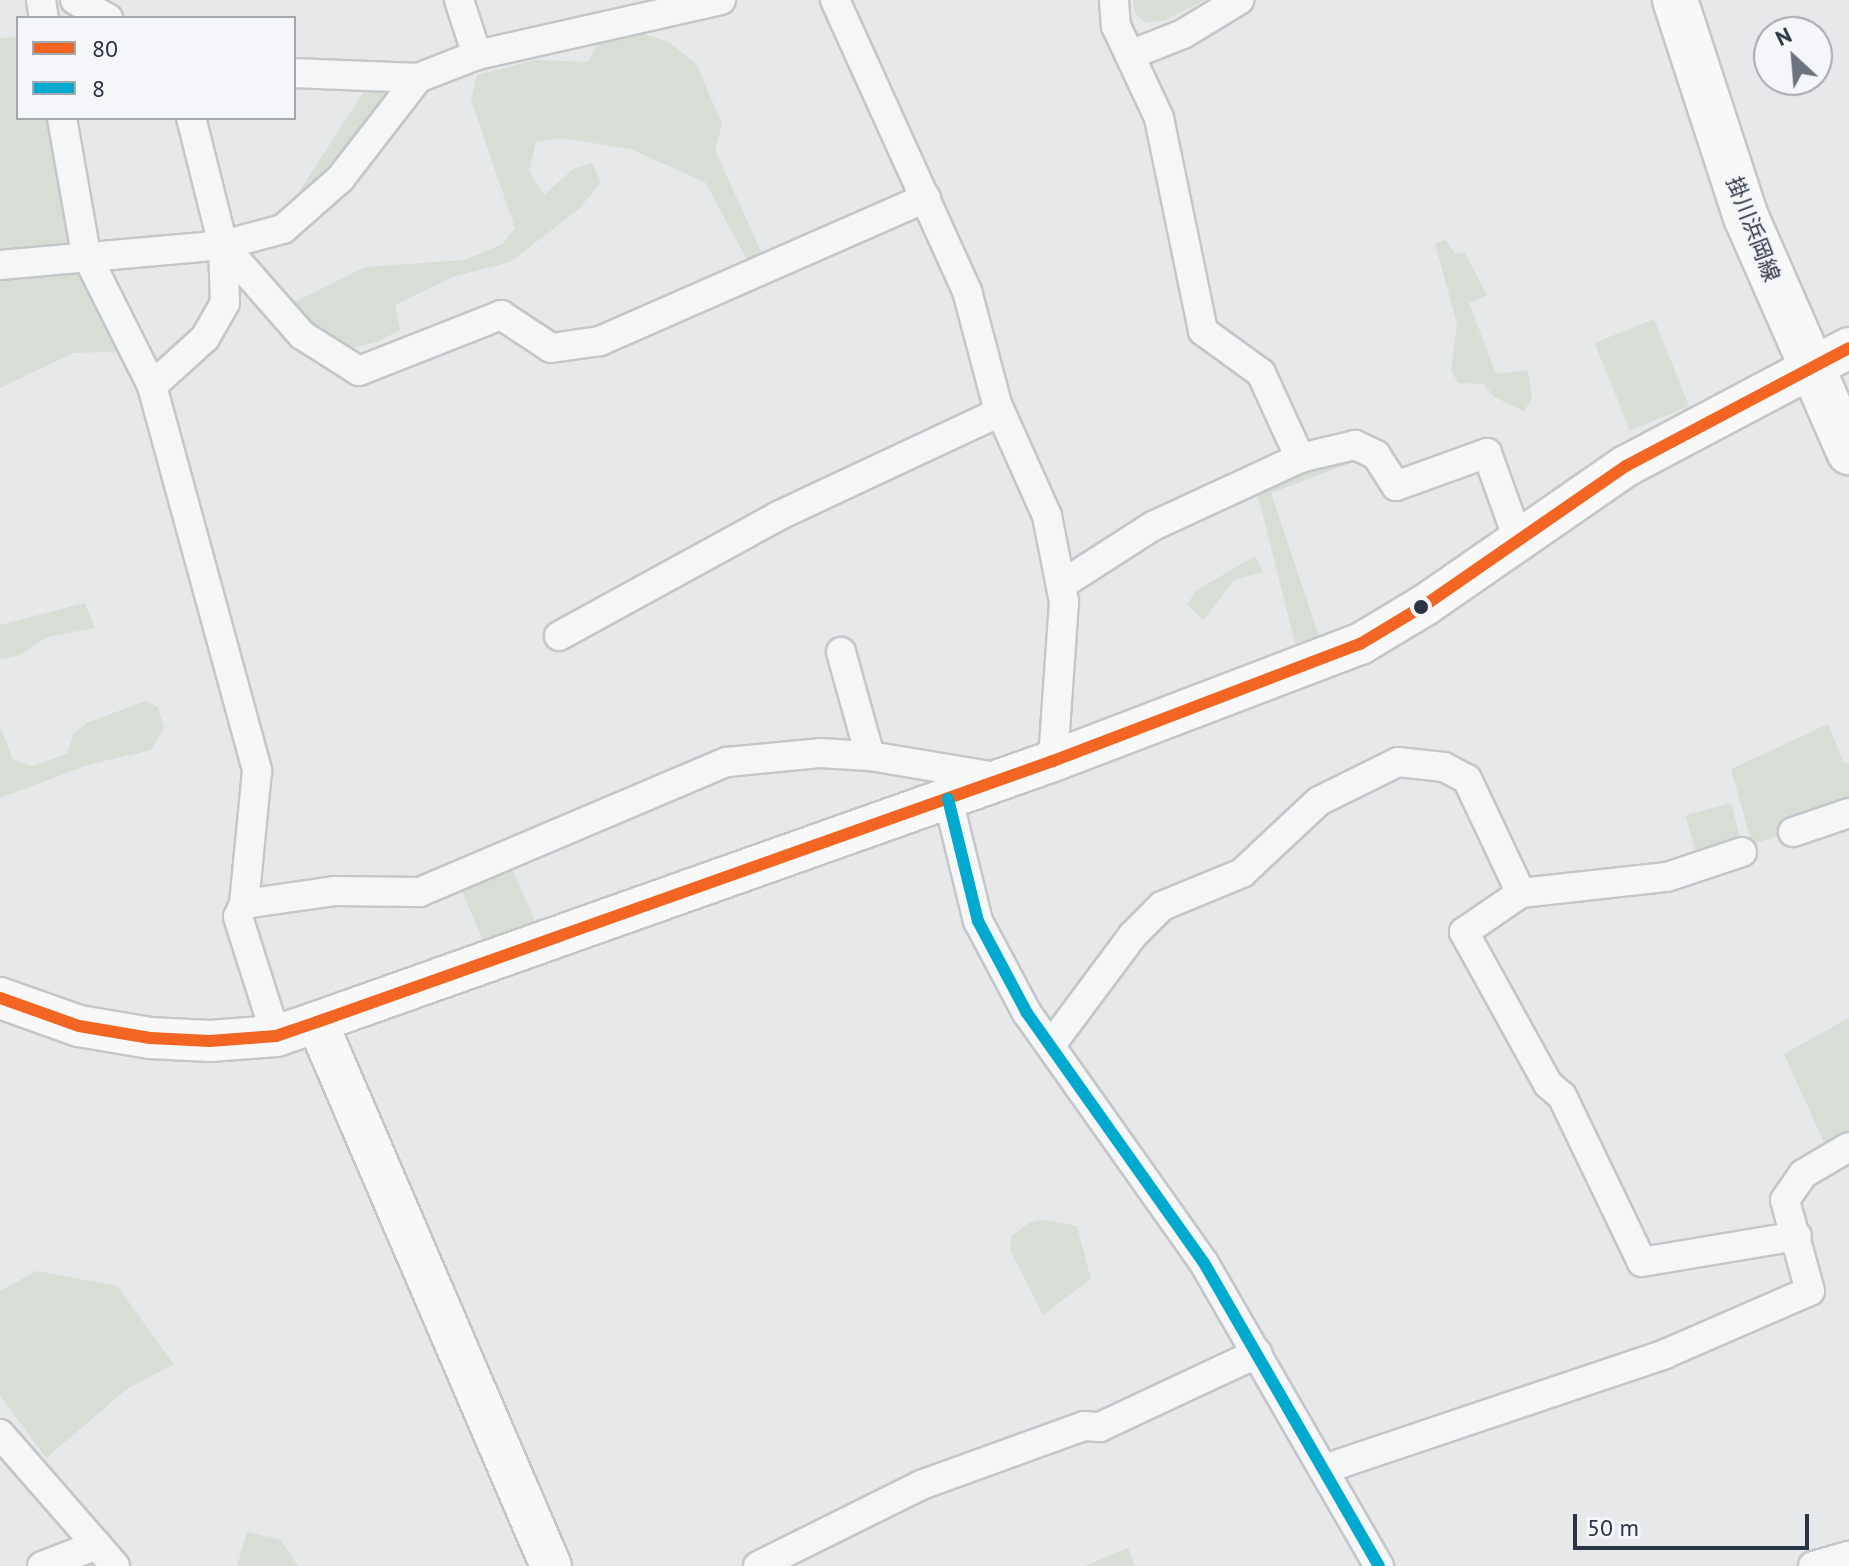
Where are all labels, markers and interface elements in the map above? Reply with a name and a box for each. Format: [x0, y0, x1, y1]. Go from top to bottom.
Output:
legend [16, 16, 296, 120]
north arrow [1753, 16, 1833, 96]
text: N [1771, 20, 1796, 52]
text: 80 [92, 33, 118, 64]
text: 8 [92, 73, 105, 104]
street label: 掛川浜岡線 [1721, 173, 1785, 285]
unlabelled marker [1413, 599, 1429, 615]
scale bar [1577, 1498, 1813, 1548]
text: 50 m [1587, 1512, 1639, 1543]

